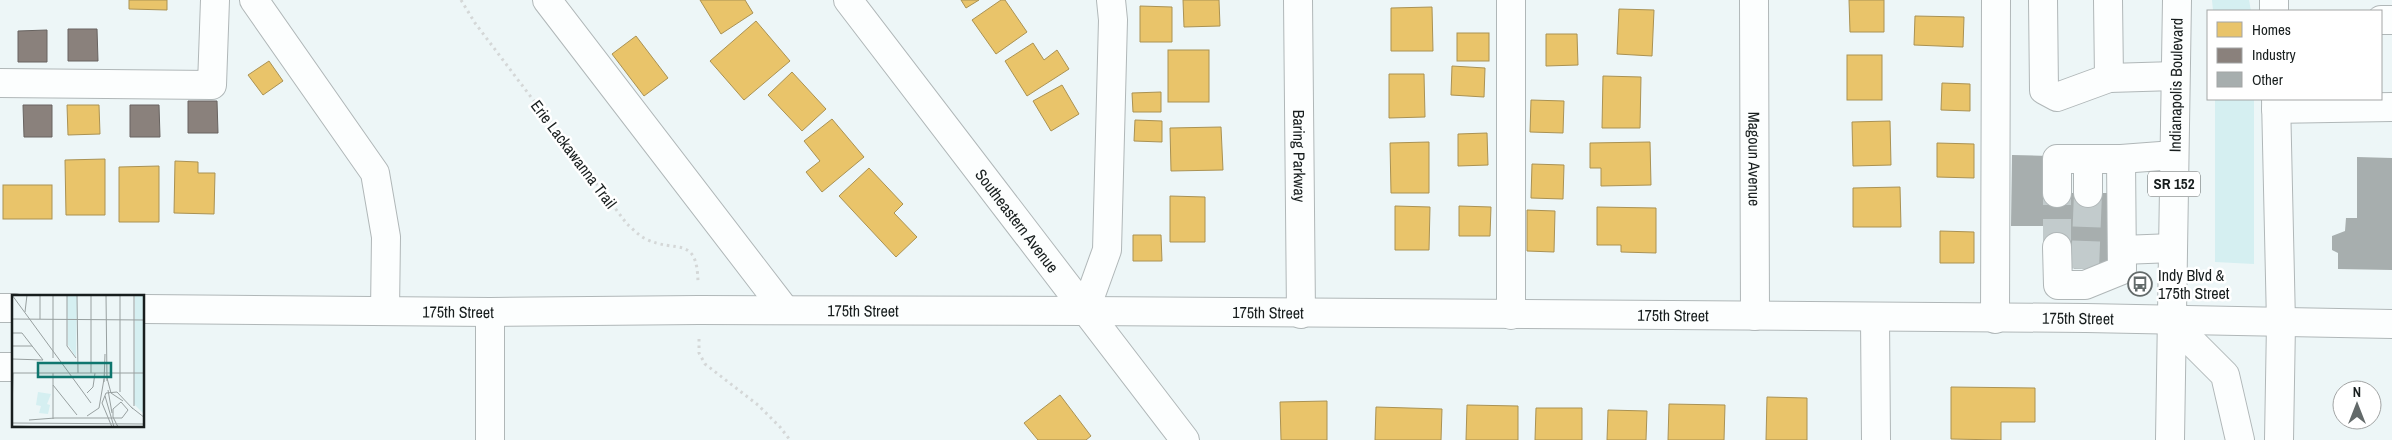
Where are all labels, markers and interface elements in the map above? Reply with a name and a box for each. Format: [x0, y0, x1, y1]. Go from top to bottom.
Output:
legend [2207, 10, 2382, 100]
street label: Indianapolis Boulevard [2164, 18, 2188, 152]
text: Homes [2252, 19, 2291, 40]
text: Industry [2252, 44, 2297, 65]
text: Other [2252, 69, 2283, 90]
street label: Erie Lackawanna Trail [526, 95, 622, 213]
street label: Baring Parkway [1288, 110, 1311, 203]
street label: Magoun Avenue [1743, 112, 1766, 206]
street label: Southeastern Avenue [970, 164, 1064, 277]
road number: SR 152 [2148, 172, 2200, 196]
place label: Indy Blvd & 175th Street [2158, 264, 2230, 304]
bus stop icon: Indy Blvd & 175th Street [2127, 271, 2153, 297]
inset map [12, 295, 145, 428]
street label: 175th Street [827, 299, 899, 322]
street label: 175th Street [422, 300, 494, 323]
street label: 175th Street [1232, 301, 1304, 324]
street label: 175th Street [1637, 304, 1709, 326]
street label: 175th Street [2042, 307, 2114, 330]
north arrow [2332, 380, 2382, 430]
text: N [2353, 383, 2361, 401]

